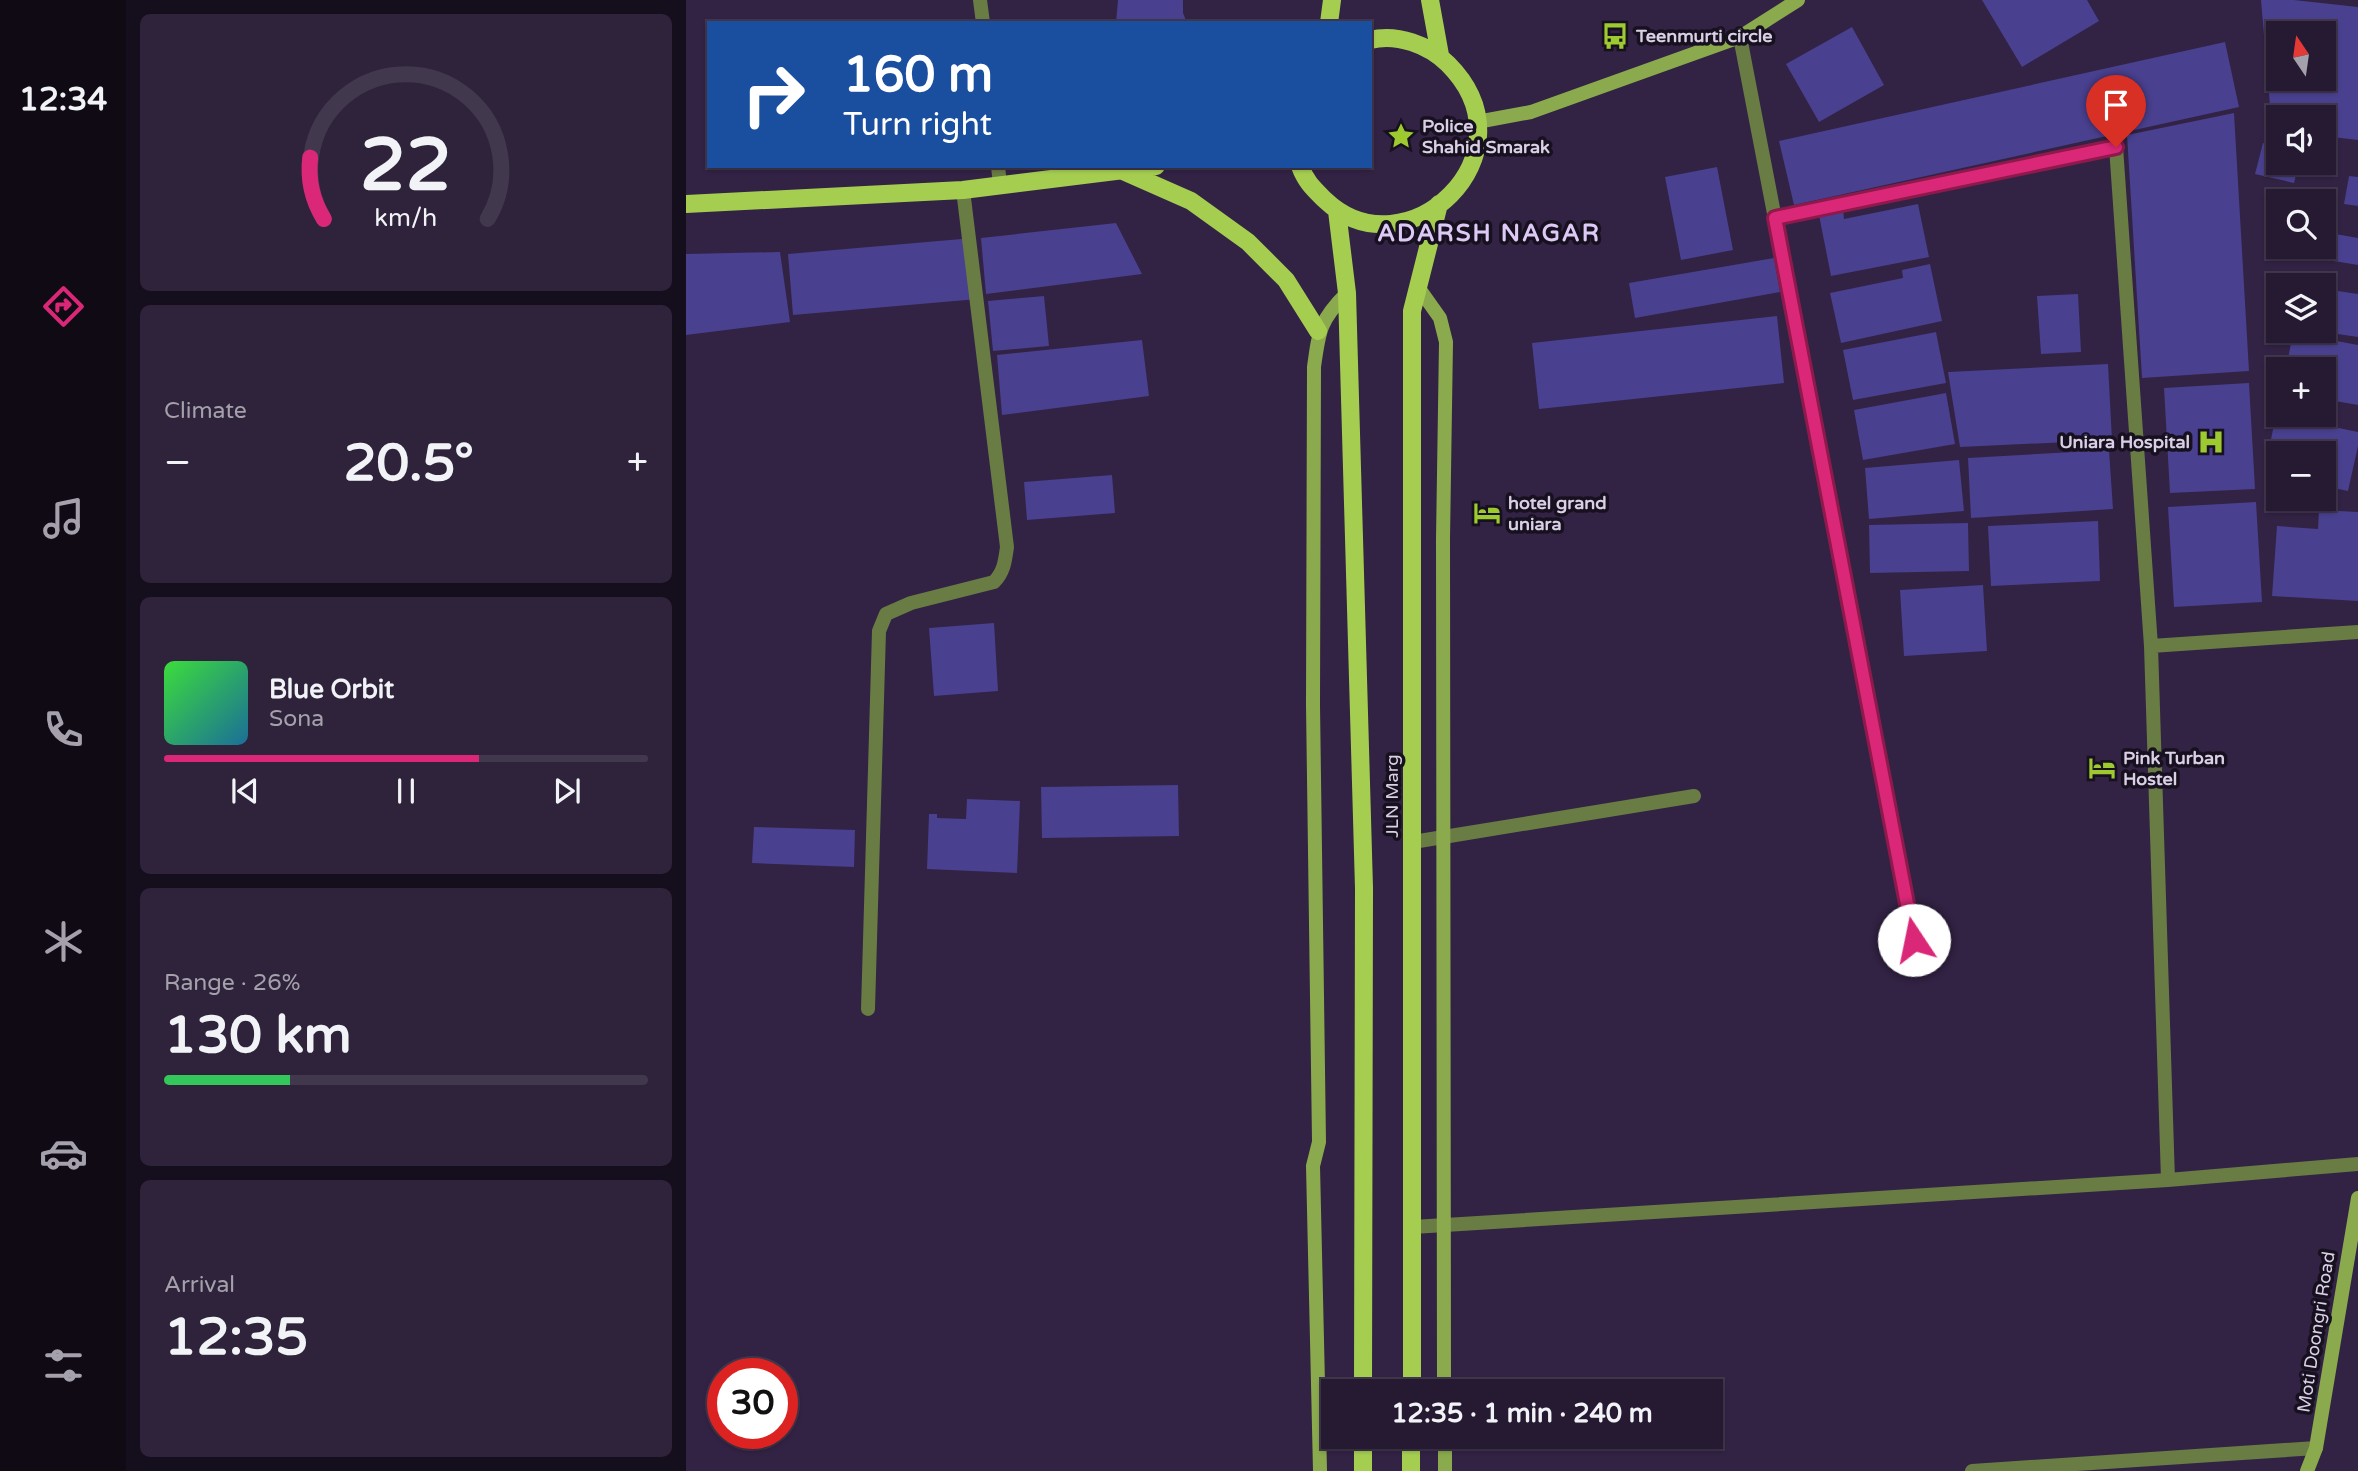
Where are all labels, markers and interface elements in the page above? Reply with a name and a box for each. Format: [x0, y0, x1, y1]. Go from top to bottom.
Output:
bus stop icon: Teenmurti circle [1600, 21, 1630, 51]
north arrow [2266, 21, 2336, 91]
map controls [2266, 21, 2336, 511]
place label: Teenmurti circle [1635, 25, 1772, 47]
text: 160 m [843, 46, 993, 105]
icon: right [728, 49, 819, 140]
pin [2086, 75, 2146, 147]
text: 12:34 [19, 81, 107, 119]
icon: arrive [2097, 86, 2135, 124]
button: sound [2266, 105, 2336, 175]
text: Turn right [843, 106, 992, 144]
place label: Police Shahid Smarak [1422, 115, 1550, 158]
place icon: Police Shahid Smarak [1386, 121, 1416, 151]
text: 22 [360, 122, 452, 210]
button: search [2266, 189, 2336, 259]
text: km/h [375, 203, 437, 233]
district label: ADARSH NAGAR [1377, 219, 1601, 248]
button: layers [2266, 273, 2336, 343]
icon: directions [39, 282, 88, 331]
button: + [2266, 357, 2336, 427]
text: Climate [164, 397, 247, 425]
hospital icon: Uniara Hospital [2196, 427, 2226, 457]
place label: Uniara Hospital [2059, 431, 2190, 453]
text: 20.5° [344, 432, 474, 495]
text: − [164, 440, 191, 486]
text: + [627, 440, 648, 486]
button: − [2266, 441, 2336, 511]
place label: hotel grand uniara [1508, 492, 1607, 535]
icon: music [39, 494, 88, 543]
hotel icon: hotel grand uniara [1472, 498, 1502, 528]
text: Blue Orbit [269, 674, 394, 705]
icon: phone [39, 705, 88, 754]
text: Sona [269, 705, 324, 733]
place label: Pink Turban Hostel [2123, 747, 2225, 790]
hotel icon: Pink Turban Hostel [2087, 753, 2117, 783]
street label: JLN Marg [1381, 754, 1403, 838]
icon: previous [226, 772, 264, 810]
icon: pause [387, 772, 425, 810]
icon: next [548, 772, 586, 810]
position arrow [1877, 903, 1951, 977]
icon: climate [39, 917, 88, 966]
text: Range · 26% [164, 969, 300, 997]
text: 130 km [164, 1004, 352, 1067]
icon: car [39, 1129, 88, 1178]
street label: Moti Doongri Road [2292, 1250, 2340, 1414]
text: Arrival [164, 1271, 235, 1299]
text: 12:35 [164, 1306, 308, 1369]
icon: filters [39, 1341, 88, 1390]
speed limit sign: 30 [707, 1358, 798, 1449]
text: 12:35 · 1 min · 240 m [1391, 1398, 1653, 1429]

